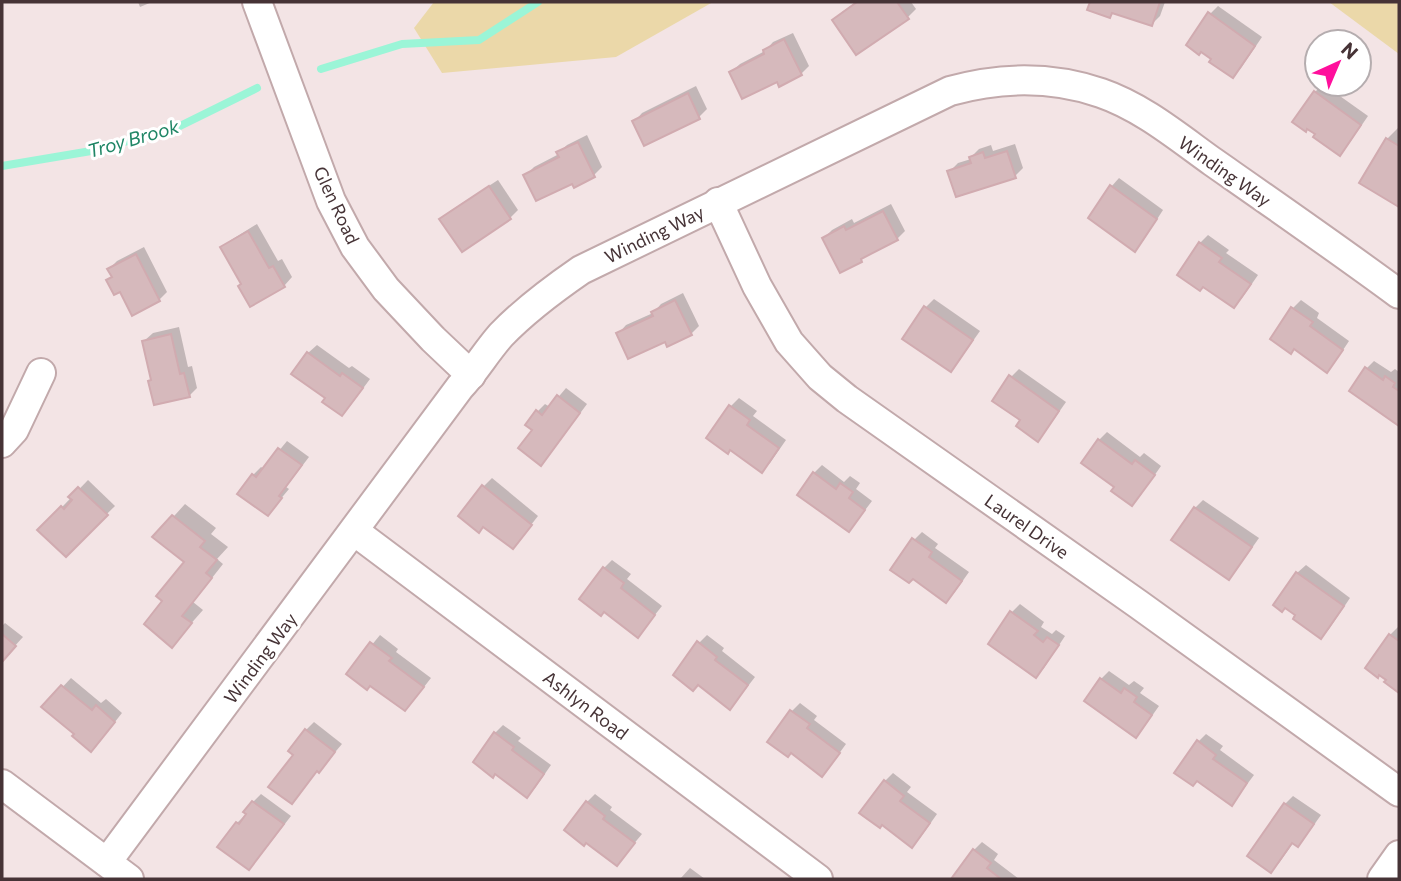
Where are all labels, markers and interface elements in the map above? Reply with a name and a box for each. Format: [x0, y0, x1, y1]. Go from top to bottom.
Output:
north arrow [1303, 28, 1373, 98]
text: N [1337, 37, 1363, 64]
water label: Troy Brook [84, 114, 182, 162]
street label: Winding Way [1175, 131, 1275, 211]
street label: Glen Road [309, 163, 365, 247]
street label: Winding Way [601, 200, 707, 268]
street label: Laurel Drive [981, 489, 1073, 563]
street label: Winding Way [219, 608, 301, 708]
street label: Ashlyn Road [539, 666, 633, 744]

